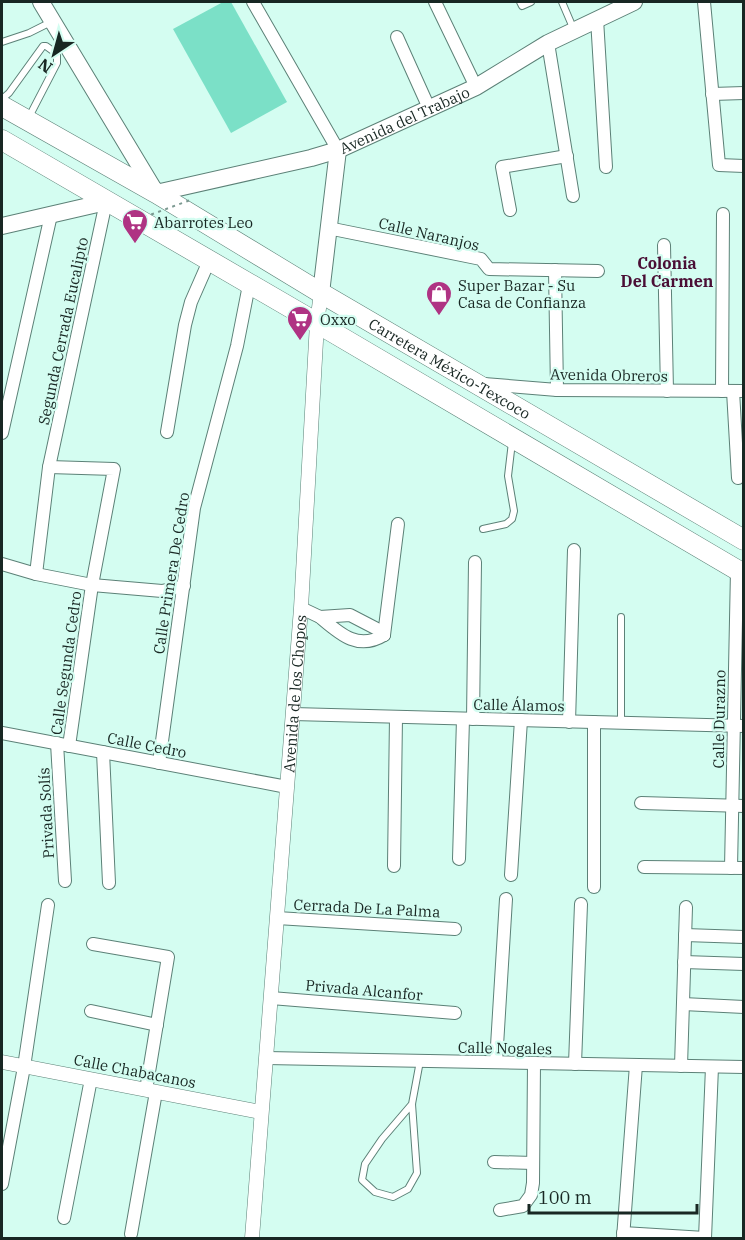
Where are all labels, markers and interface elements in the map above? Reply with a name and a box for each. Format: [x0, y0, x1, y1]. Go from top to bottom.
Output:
north arrow [24, 24, 84, 84]
text: N [34, 54, 56, 78]
street label: Avenida del Trabajo [336, 82, 472, 158]
supermarket icon: Abarrotes Leo [120, 207, 150, 245]
place label: Abarrotes Leo [154, 213, 253, 232]
street label: Calle Naranjos [377, 213, 481, 255]
street label: Segunda Cerrada Eucalipto [34, 235, 92, 427]
district label: Colonia Del Carmen [621, 253, 714, 291]
place label: Super Bazar - Su Casa de Confianza [458, 276, 586, 312]
shop icon: Super Bazar - Su Casa de Confianza [424, 279, 454, 317]
supermarket icon: Oxxo [285, 304, 315, 342]
place label: Oxxo [320, 310, 356, 329]
street label: Carretera México-Texcoco [366, 314, 534, 423]
street label: Avenida Obreros [550, 364, 668, 386]
street label: Calle Primera De Cedro [149, 491, 193, 655]
street label: Calle Segunda Cedro [47, 590, 85, 736]
street label: Avenida de los Chopos [279, 614, 310, 773]
street label: Calle Durazno [709, 670, 729, 768]
street label: Calle Álamos [473, 695, 565, 715]
street label: Calle Cedro [106, 728, 188, 762]
street label: Privada Solís [34, 767, 58, 859]
street label: Cerrada De La Palma [293, 895, 441, 921]
street label: Privada Alcanfor [305, 975, 424, 1005]
street label: Calle Nogales [458, 1038, 552, 1058]
street label: Calle Chabacanos [72, 1050, 198, 1092]
scale bar [529, 1177, 697, 1215]
text: 100 m [538, 1186, 592, 1209]

